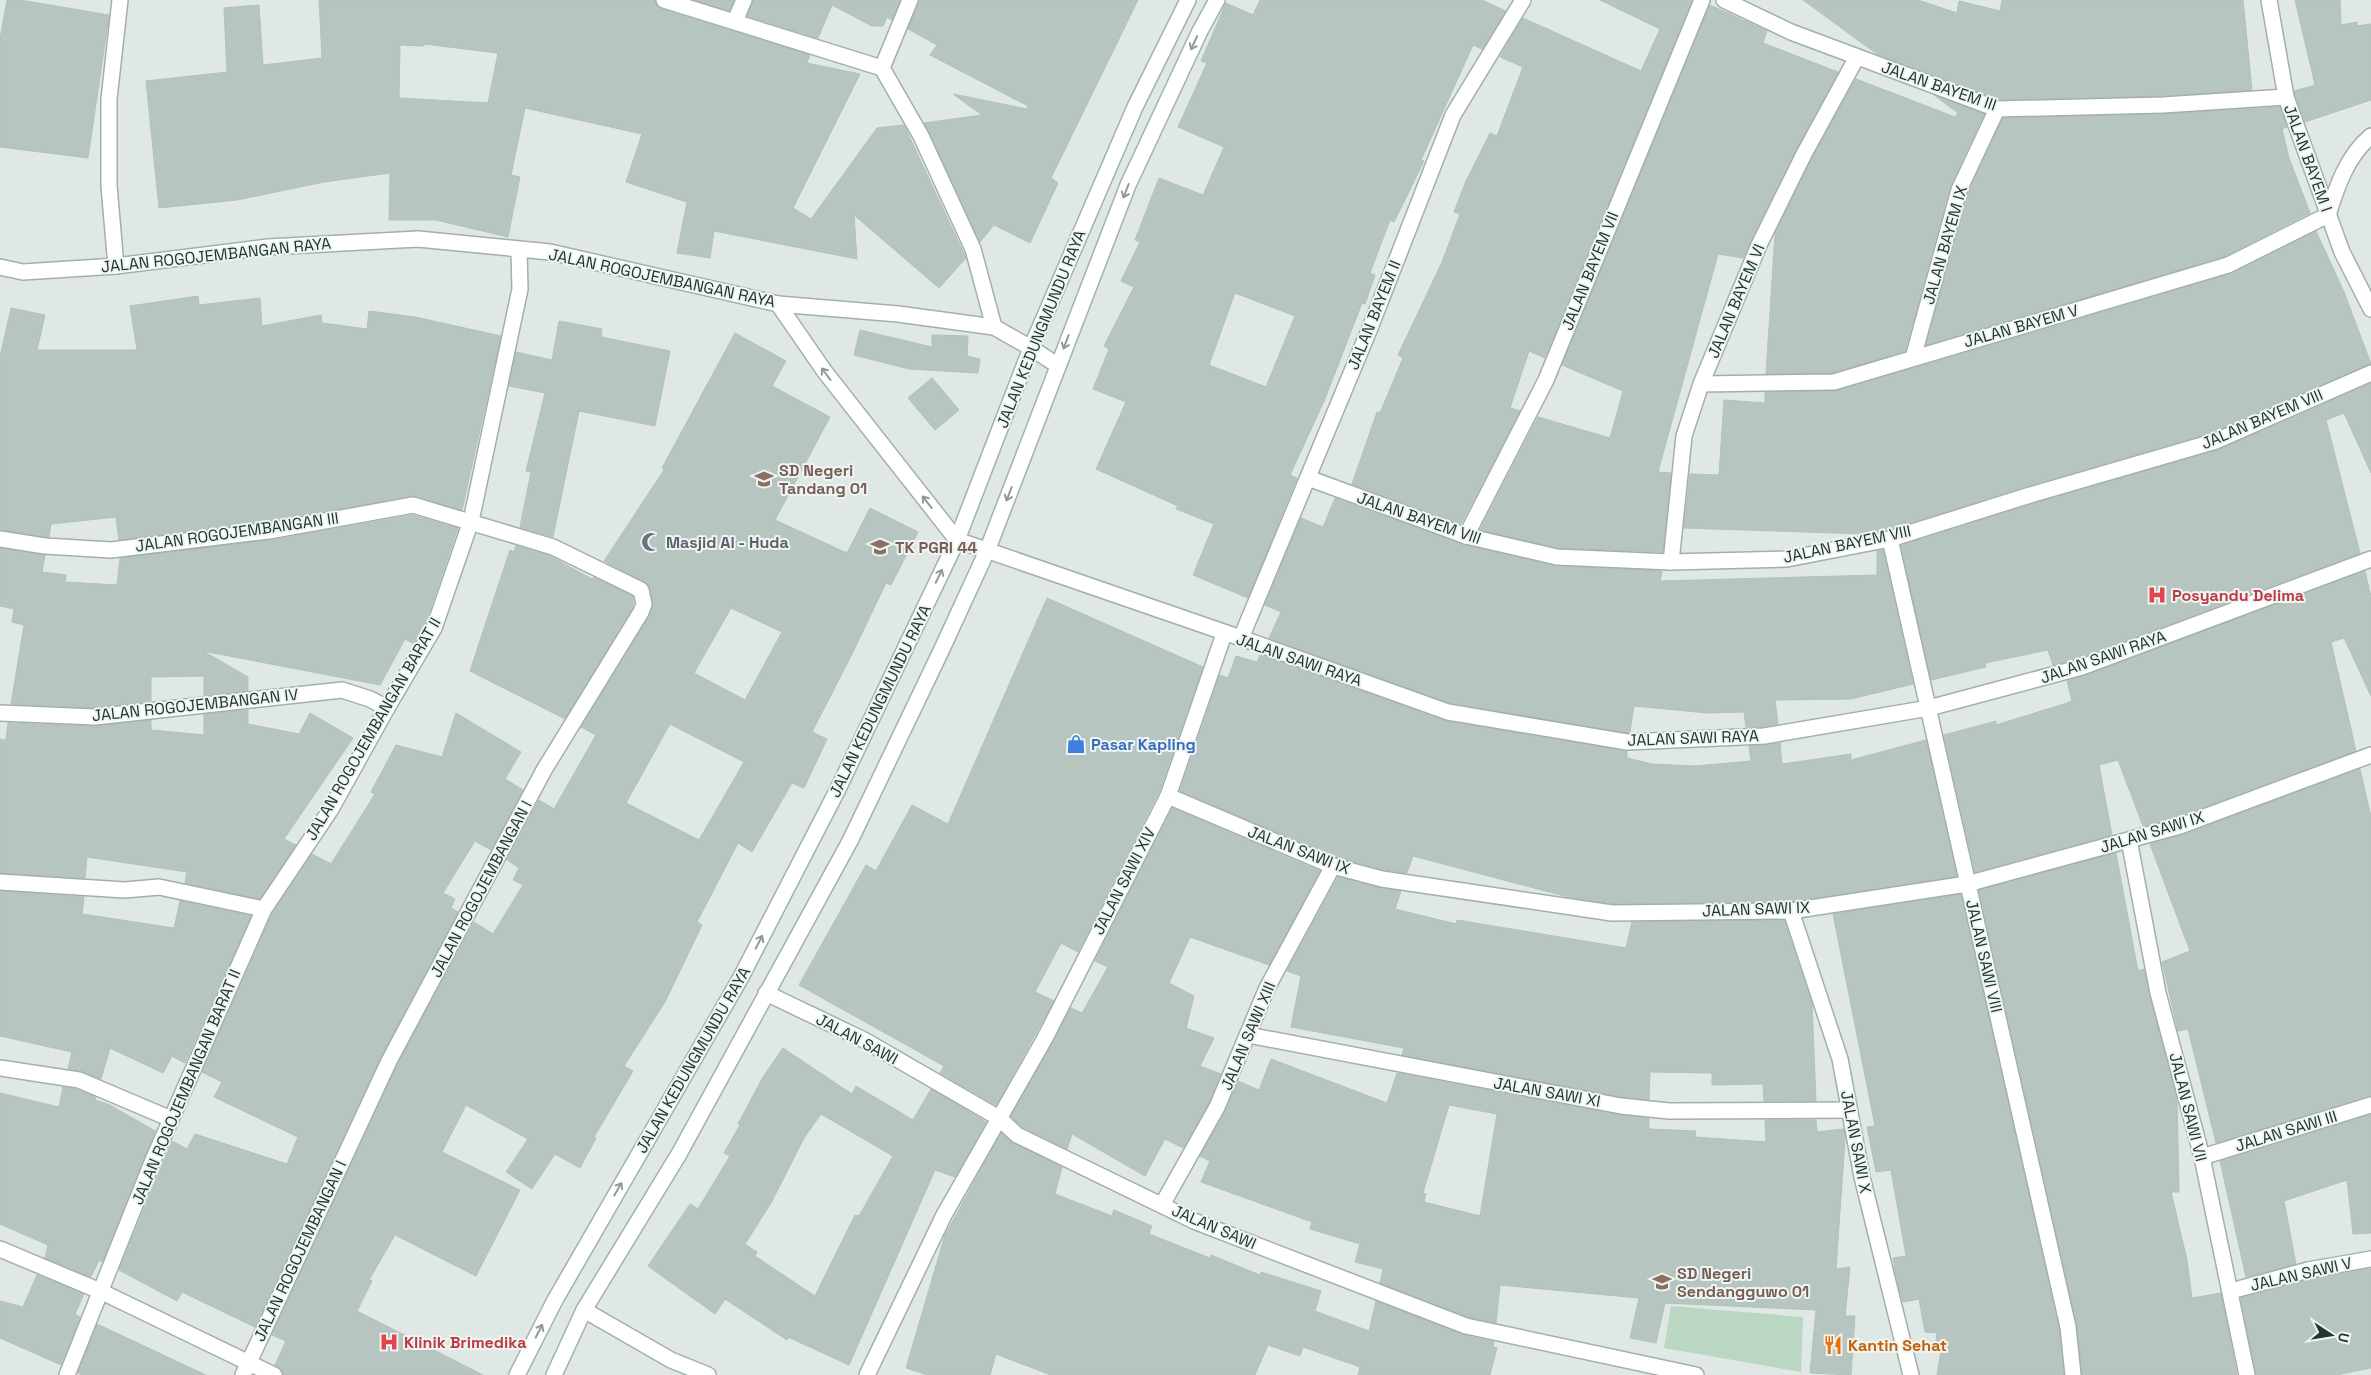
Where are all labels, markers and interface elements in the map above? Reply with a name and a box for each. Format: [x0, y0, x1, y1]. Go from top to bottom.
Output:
one-way arrow [1189, 35, 1198, 50]
street label: JALAN BAYEM III [1879, 56, 1999, 116]
street label: JALAN BAYEM I [2279, 101, 2337, 215]
one-way arrow [1121, 183, 1130, 198]
street label: JALAN BAYEM IX [1918, 183, 1972, 307]
street label: JALAN BAYEM VII [1557, 209, 1623, 333]
street label: JALAN KEDUNGMUNDU RAYA [992, 227, 1090, 431]
street label: JALAN ROGOJEMBANGAN RAYA [100, 232, 332, 278]
street label: JALAN BAYEM VI [1702, 241, 1770, 361]
street label: JALAN ROGOJEMBANGAN RAYA [547, 244, 777, 312]
street label: JALAN BAYEM II [1342, 257, 1406, 373]
street label: JALAN BAYEM V [1961, 300, 2081, 352]
one-way arrow [1061, 334, 1070, 349]
one-way arrow [821, 368, 832, 381]
street label: JALAN BAYEM VIII [2198, 384, 2326, 454]
place label: SD Negeri Tandang 01 [779, 460, 867, 499]
school or university icon: SD Negeri Tandang 01 [753, 468, 775, 490]
one-way arrow [1004, 486, 1013, 501]
street label: JALAN BAYEM VIII [1354, 487, 1484, 549]
one-way arrow [921, 496, 932, 509]
street label: JALAN ROGOJEMBANGAN III [134, 507, 340, 557]
street label: JALAN BAYEM VIII [1781, 520, 1913, 568]
mosque icon: Masjid Al - Huda [640, 531, 662, 553]
place label: Masjid Al - Huda [666, 532, 789, 553]
school or university icon: TK PGRI 44 [869, 536, 891, 558]
place label: TK PGRI 44 [895, 537, 978, 558]
one-way arrow [935, 569, 945, 584]
hospital icon: Posyandu Delima [2146, 584, 2168, 606]
place label: Posyandu Delima [2172, 585, 2304, 606]
street label: JALAN KEDUNGMUNDU RAYA [824, 601, 936, 801]
street label: JALAN ROGOJEMBANGAN BARAT II [300, 614, 446, 844]
street label: JALAN SAWI RAYA [2037, 626, 2169, 688]
street label: JALAN SAWI RAYA [1233, 629, 1365, 691]
street label: JALAN ROGOJEMBANGAN IV [91, 684, 299, 726]
street label: JALAN SAWI RAYA [1627, 725, 1759, 751]
shop icon: Pasar Kapling [1065, 733, 1087, 755]
place label: Pasar Kapling [1091, 734, 1196, 755]
street label: JALAN ROGOJEMBANGAN I [425, 797, 537, 981]
street label: JALAN SAWI IX [2097, 806, 2207, 858]
street label: JALAN SAWI IX [1245, 821, 1353, 879]
street label: JALAN SAWI XIV [1088, 824, 1160, 938]
street label: JALAN SAWI IX [1702, 897, 1810, 921]
street label: JALAN SAWI VIII [1961, 897, 2007, 1015]
one-way arrow [755, 935, 764, 950]
street label: JALAN KEDUNGMUNDU RAYA [631, 963, 755, 1157]
street label: JALAN ROGOJEMBANGAN BARAT II [127, 966, 245, 1208]
street label: JALAN SAWI XIII [1216, 979, 1280, 1093]
street label: JALAN SAWI [812, 1009, 902, 1069]
street label: JALAN SAWI VII [2164, 1050, 2212, 1164]
street label: JALAN SAWI XI [1492, 1072, 1602, 1112]
street label: JALAN SAWI X [1836, 1089, 1876, 1195]
street label: JALAN SAWI III [2232, 1105, 2340, 1157]
street label: JALAN ROGOJEMBANGAN I [249, 1157, 351, 1345]
one-way arrow [614, 1183, 624, 1197]
street label: JALAN SAWI [1168, 1200, 1260, 1254]
street label: JALAN SAWI V [2248, 1252, 2354, 1296]
place label: SD Negeri Sendangguwo 01 [1677, 1263, 1809, 1302]
school or university icon: SD Negeri Sendangguwo 01 [1651, 1271, 1673, 1293]
north arrow [2306, 1310, 2356, 1360]
one-way arrow [534, 1324, 544, 1339]
hospital icon: Klinik Brimedika [378, 1331, 400, 1353]
text: U [2334, 1331, 2353, 1344]
place label: Klinik Brimedika [404, 1332, 526, 1353]
restaurant icon: Kantin Sehat [1822, 1334, 1844, 1356]
place label: Kantin Sehat [1848, 1335, 1947, 1356]

